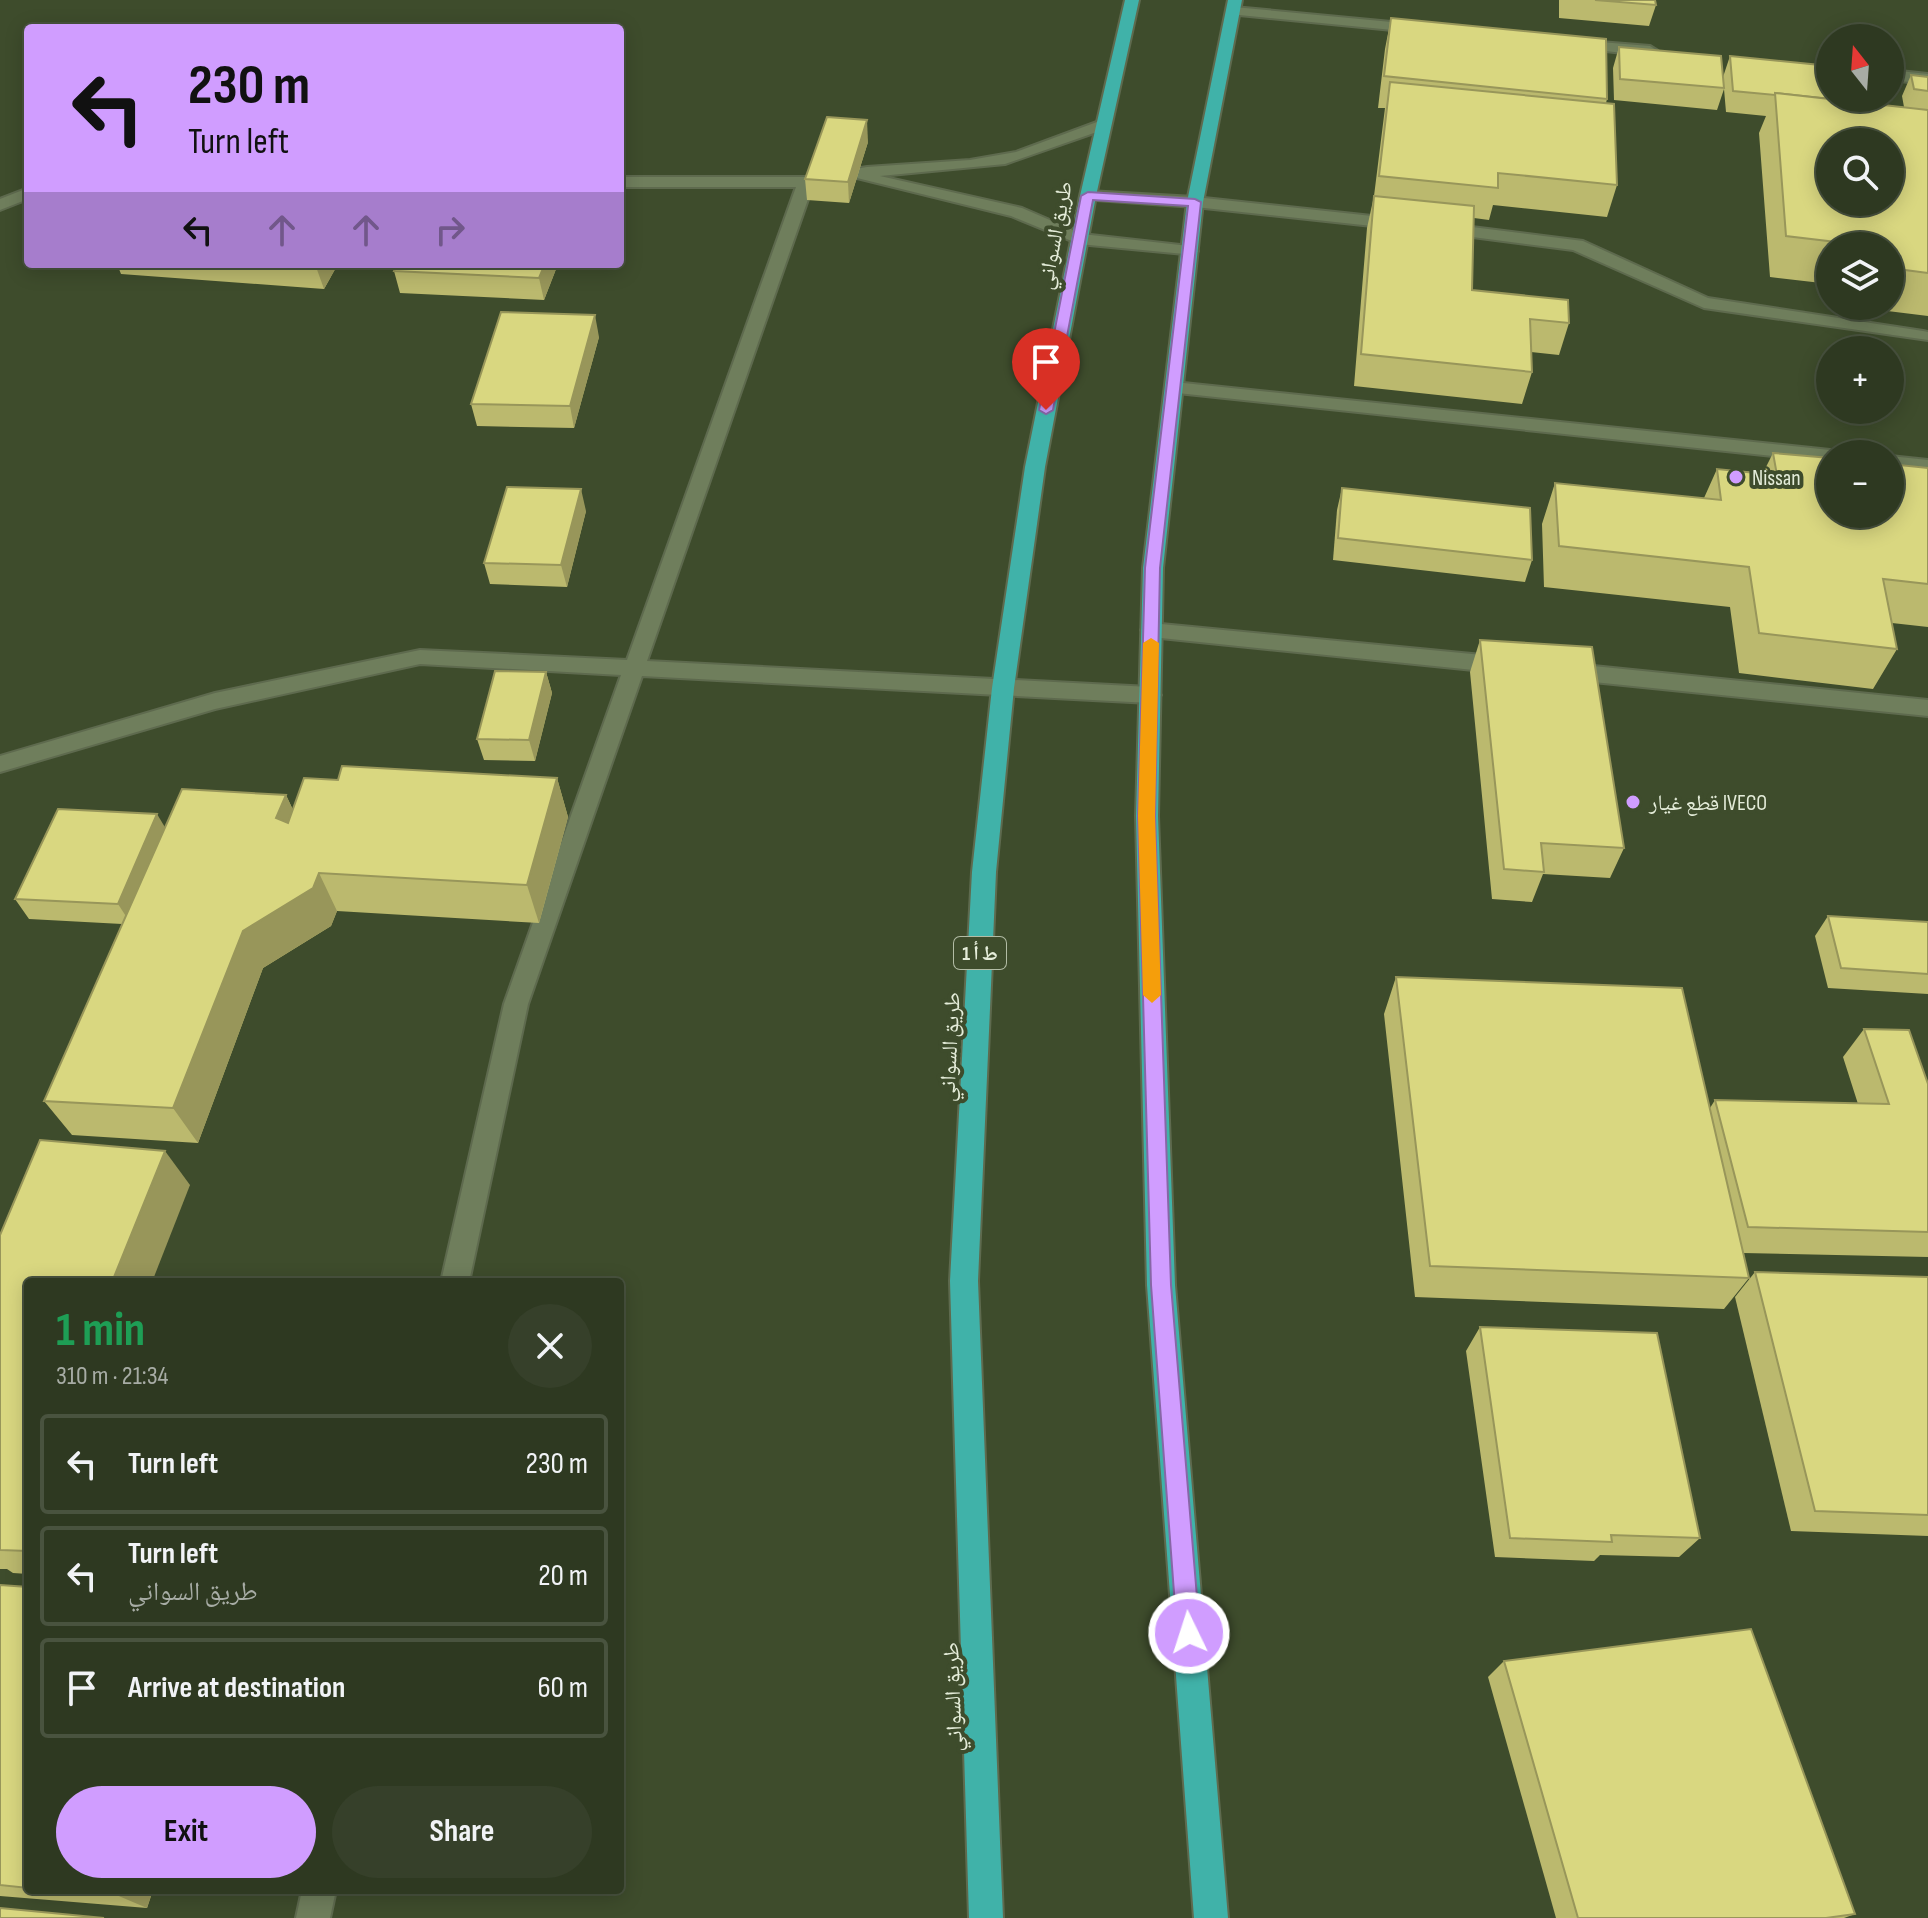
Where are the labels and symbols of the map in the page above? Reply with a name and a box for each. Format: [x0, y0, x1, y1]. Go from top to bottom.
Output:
north arrow [1816, 24, 1904, 112]
street label: طريق السواني [1032, 179, 1082, 292]
pin [1012, 328, 1080, 410]
place label: Nissan [1752, 465, 1801, 492]
marker: Nissan [1727, 468, 1745, 486]
place label: قطع غيار IVECO [1648, 790, 1767, 817]
marker: قطع غيار IVECO [1624, 793, 1642, 811]
road number: ط أ 1 [954, 937, 1006, 969]
street label: طريق السواني [934, 992, 969, 1103]
position arrow [1147, 1591, 1231, 1675]
street label: طريق السواني [938, 1642, 971, 1752]

